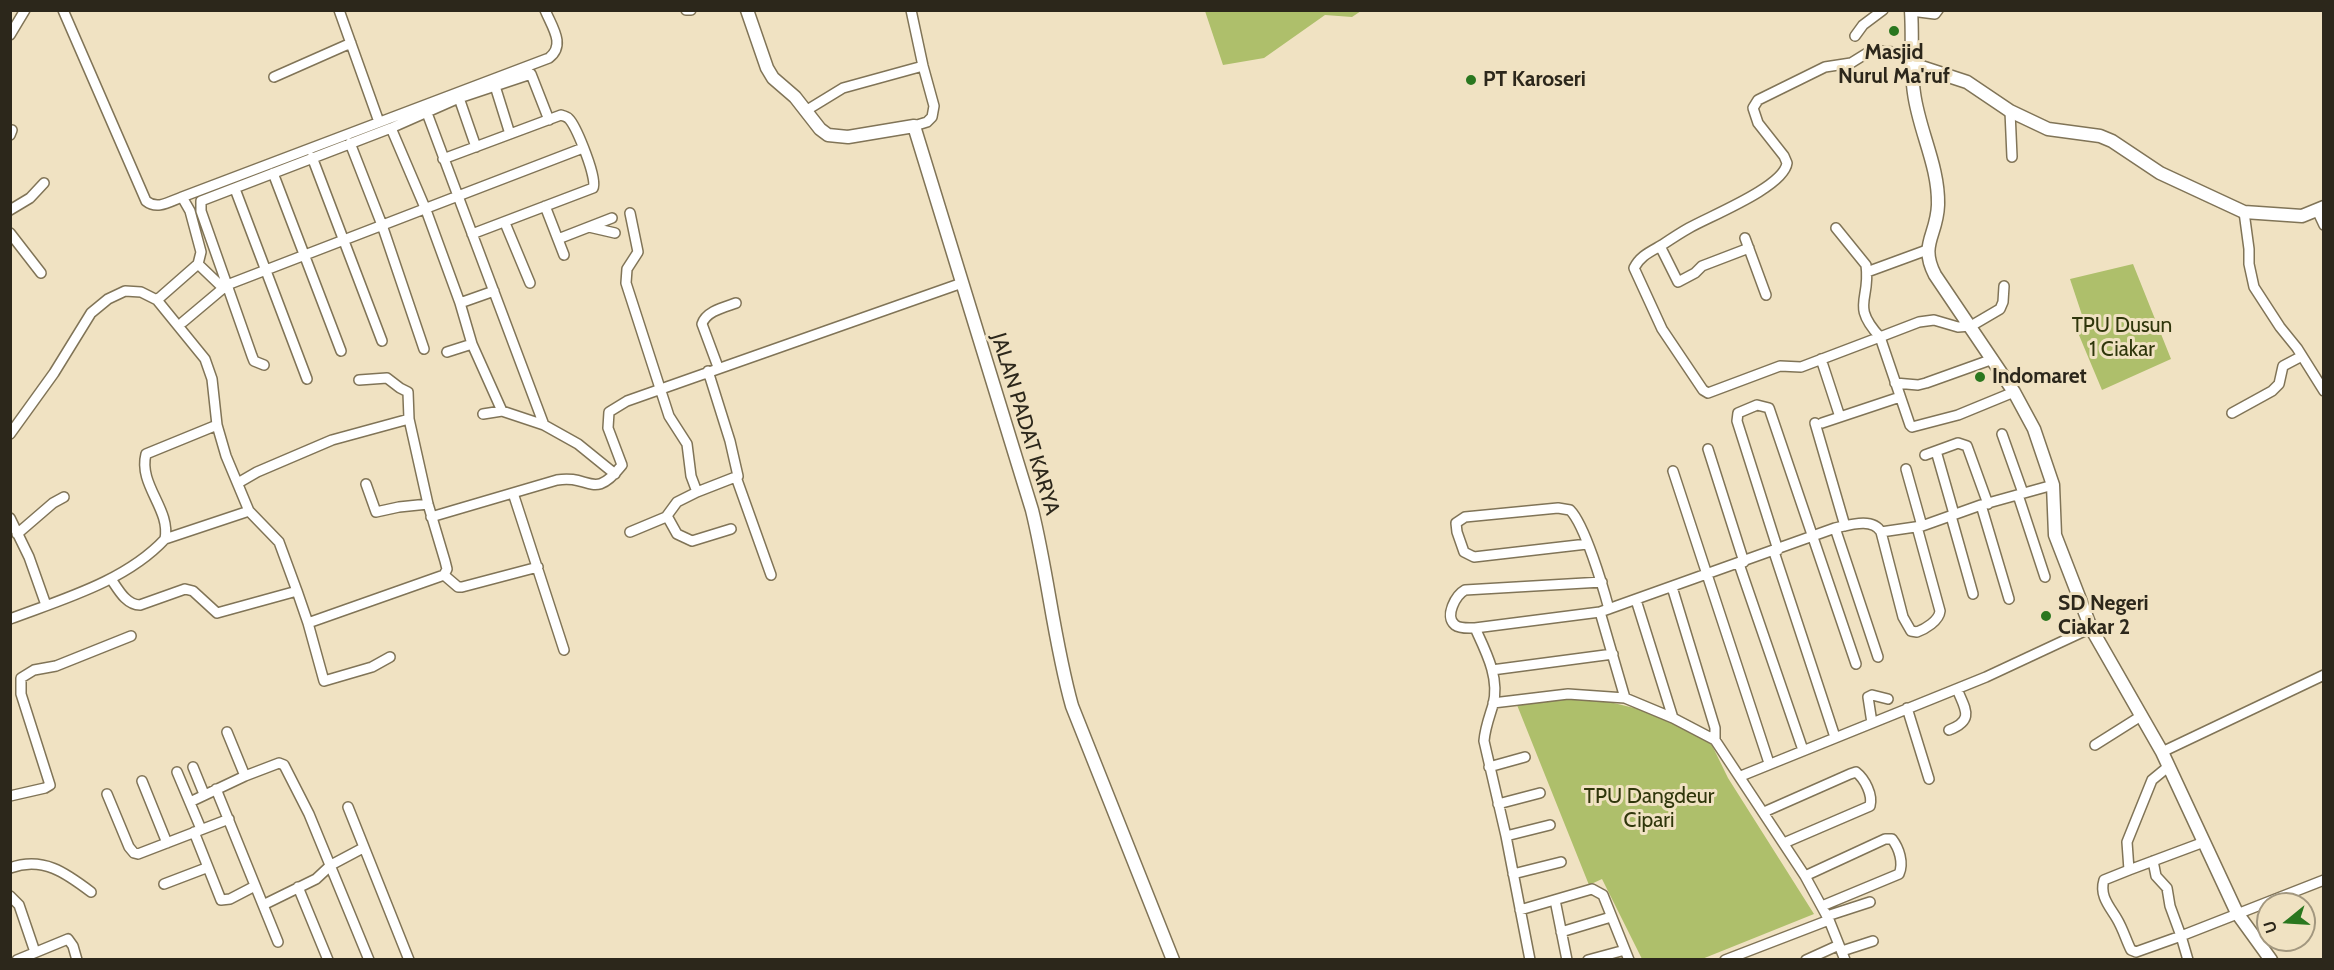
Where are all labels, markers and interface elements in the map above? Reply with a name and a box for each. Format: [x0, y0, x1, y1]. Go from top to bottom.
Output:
marker: Masjid Nurul Ma'ruf [1887, 24, 1901, 38]
place label: Masjid Nurul Ma'ruf [1838, 40, 1950, 90]
place label: PT Karoseri [1483, 67, 1586, 93]
marker: PT Karoseri [1464, 73, 1478, 87]
park label: TPU Dusun 1 Ciakar [2072, 313, 2172, 363]
street label: JALAN PADAT KARYA [985, 330, 1065, 518]
place label: Indomaret [1992, 364, 2087, 390]
marker: Indomaret [1973, 370, 1987, 384]
place label: SD Negeri Ciakar 2 [2058, 591, 2149, 641]
marker: SD Negeri Ciakar 2 [2039, 609, 2053, 623]
park label: TPU Dangdeur Cipari [1584, 784, 1714, 834]
north arrow [2256, 892, 2316, 952]
text: U [2259, 919, 2281, 936]

